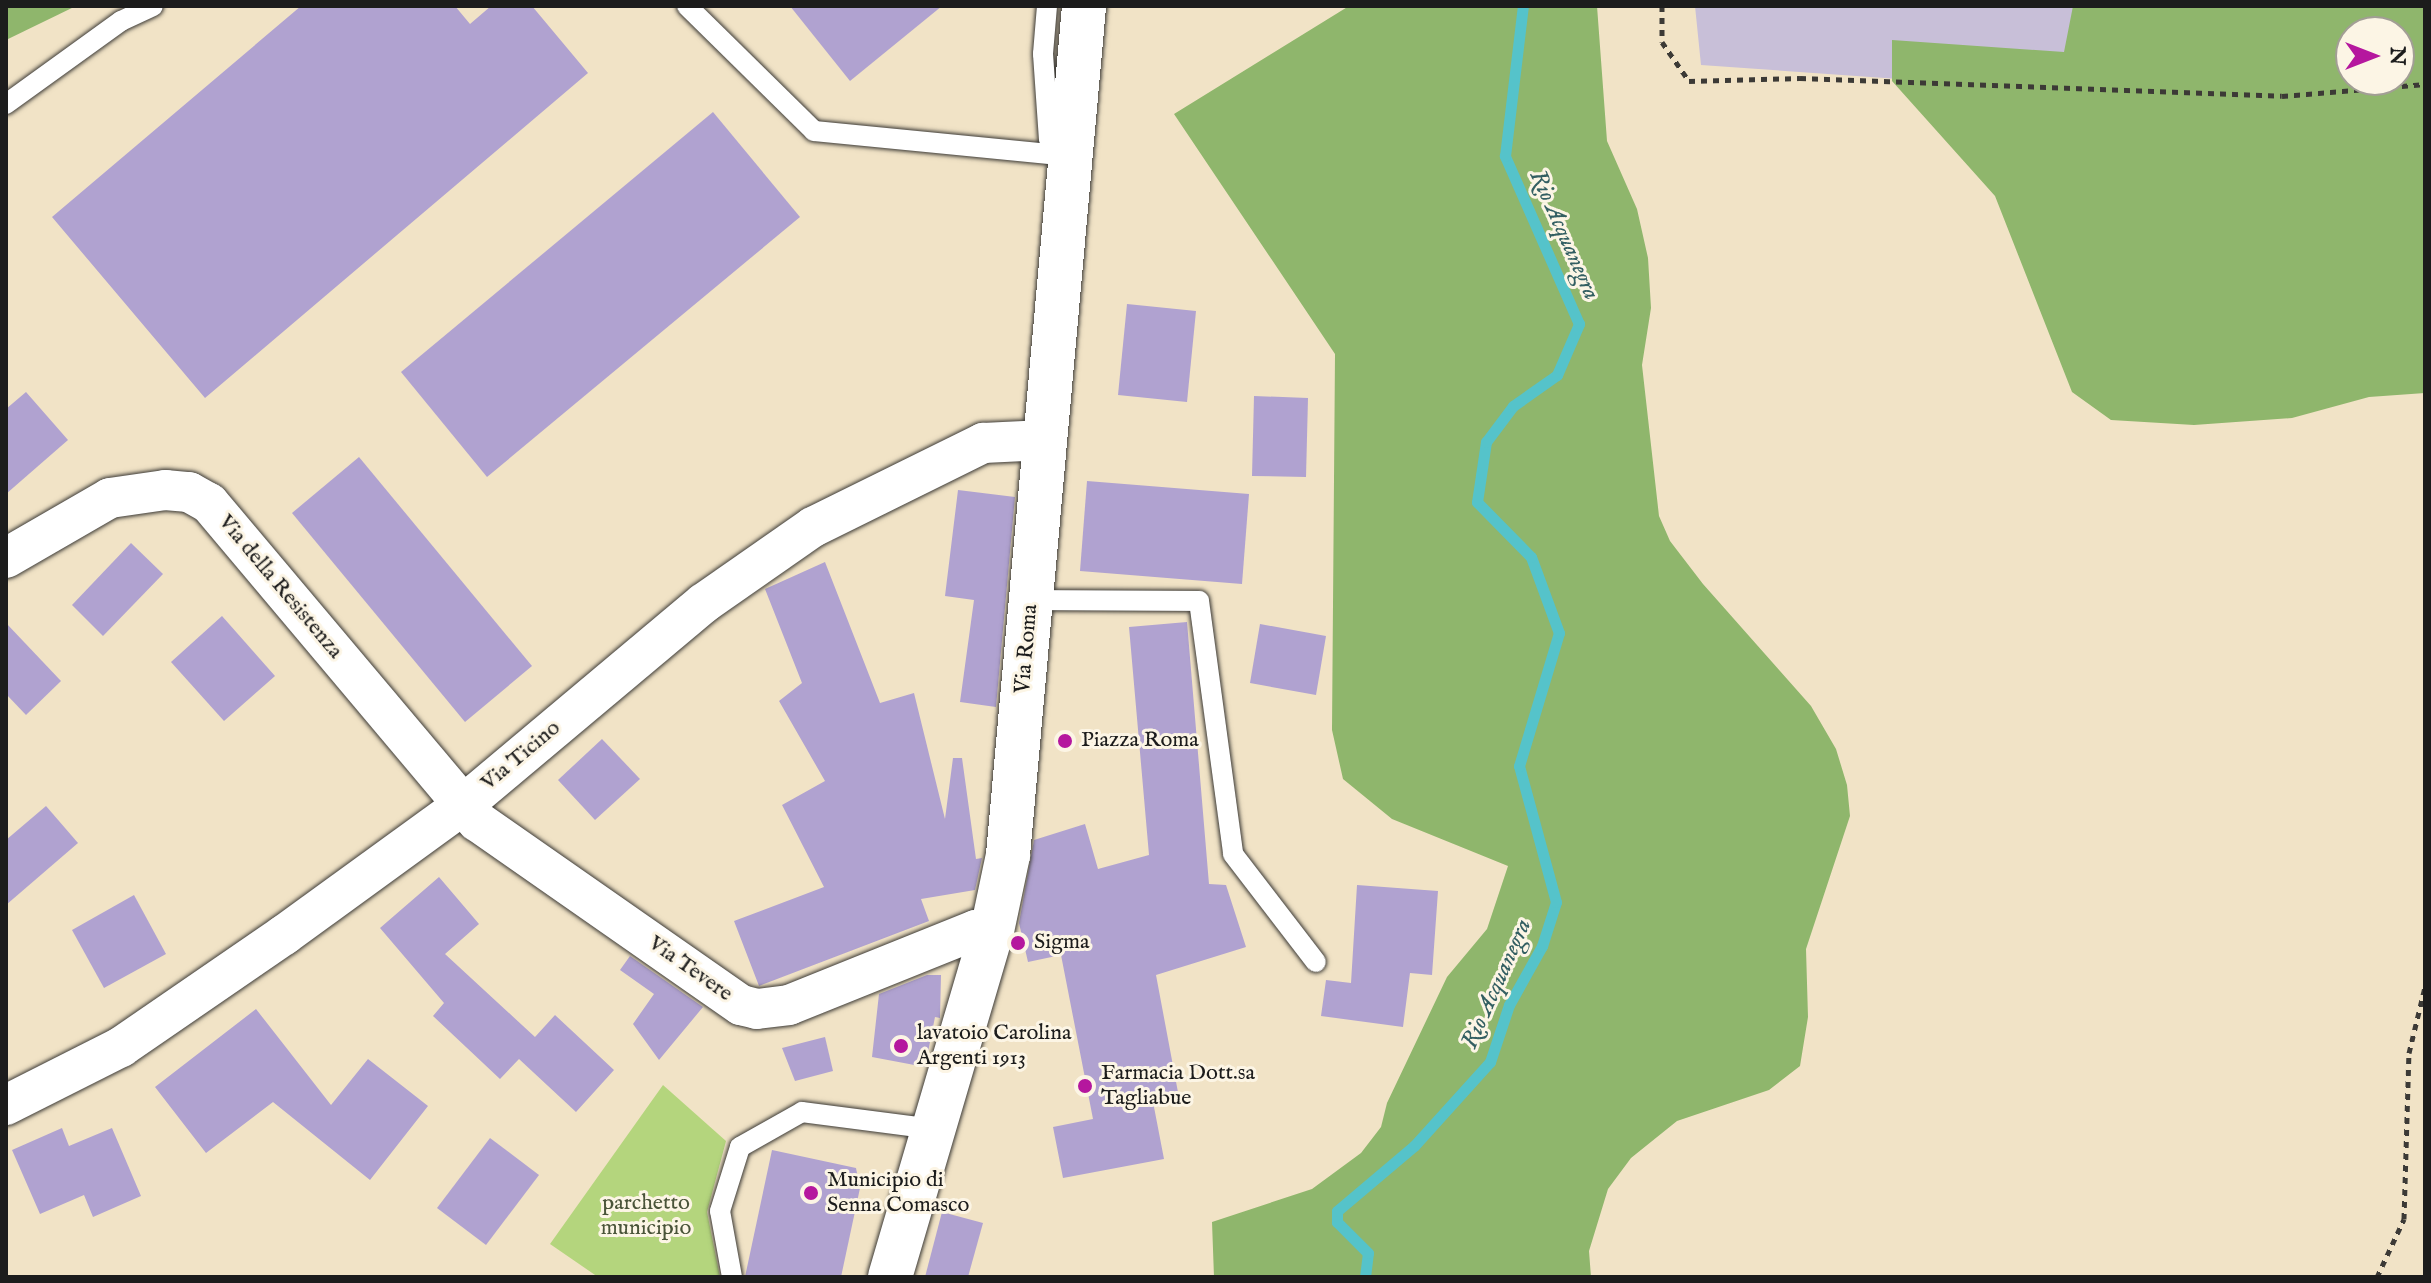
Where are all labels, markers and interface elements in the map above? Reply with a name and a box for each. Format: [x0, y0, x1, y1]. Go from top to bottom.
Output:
north arrow [2335, 16, 2415, 96]
text: N [2383, 46, 2411, 66]
water label: Rio Acquanegra [1523, 166, 1605, 304]
street label: Via della Resistenza [212, 510, 348, 664]
street label: Via Roma [1010, 603, 1044, 695]
street label: Via Ticino [476, 715, 566, 797]
place label: Piazza Roma [1081, 728, 1199, 754]
marker: Piazza Roma [1056, 732, 1074, 750]
water label: Rio Acquanegra [1456, 915, 1538, 1053]
street label: Via Tevere [643, 930, 737, 1008]
place label: Sigma [1034, 930, 1090, 956]
marker: Sigma [1009, 934, 1027, 952]
place label: lavatoio Carolina Argenti 1913 [917, 1020, 1071, 1072]
marker: lavatoio Carolina Argenti 1913 [892, 1037, 910, 1055]
place label: Farmacia Dott.sa Tagliabue [1101, 1060, 1255, 1112]
marker: Farmacia Dott.sa Tagliabue [1076, 1077, 1094, 1095]
place label: Municipio di Senna Comasco [827, 1167, 969, 1218]
marker: Municipio di Senna Comasco [802, 1184, 820, 1202]
park label: parchetto municipio [601, 1190, 691, 1242]

